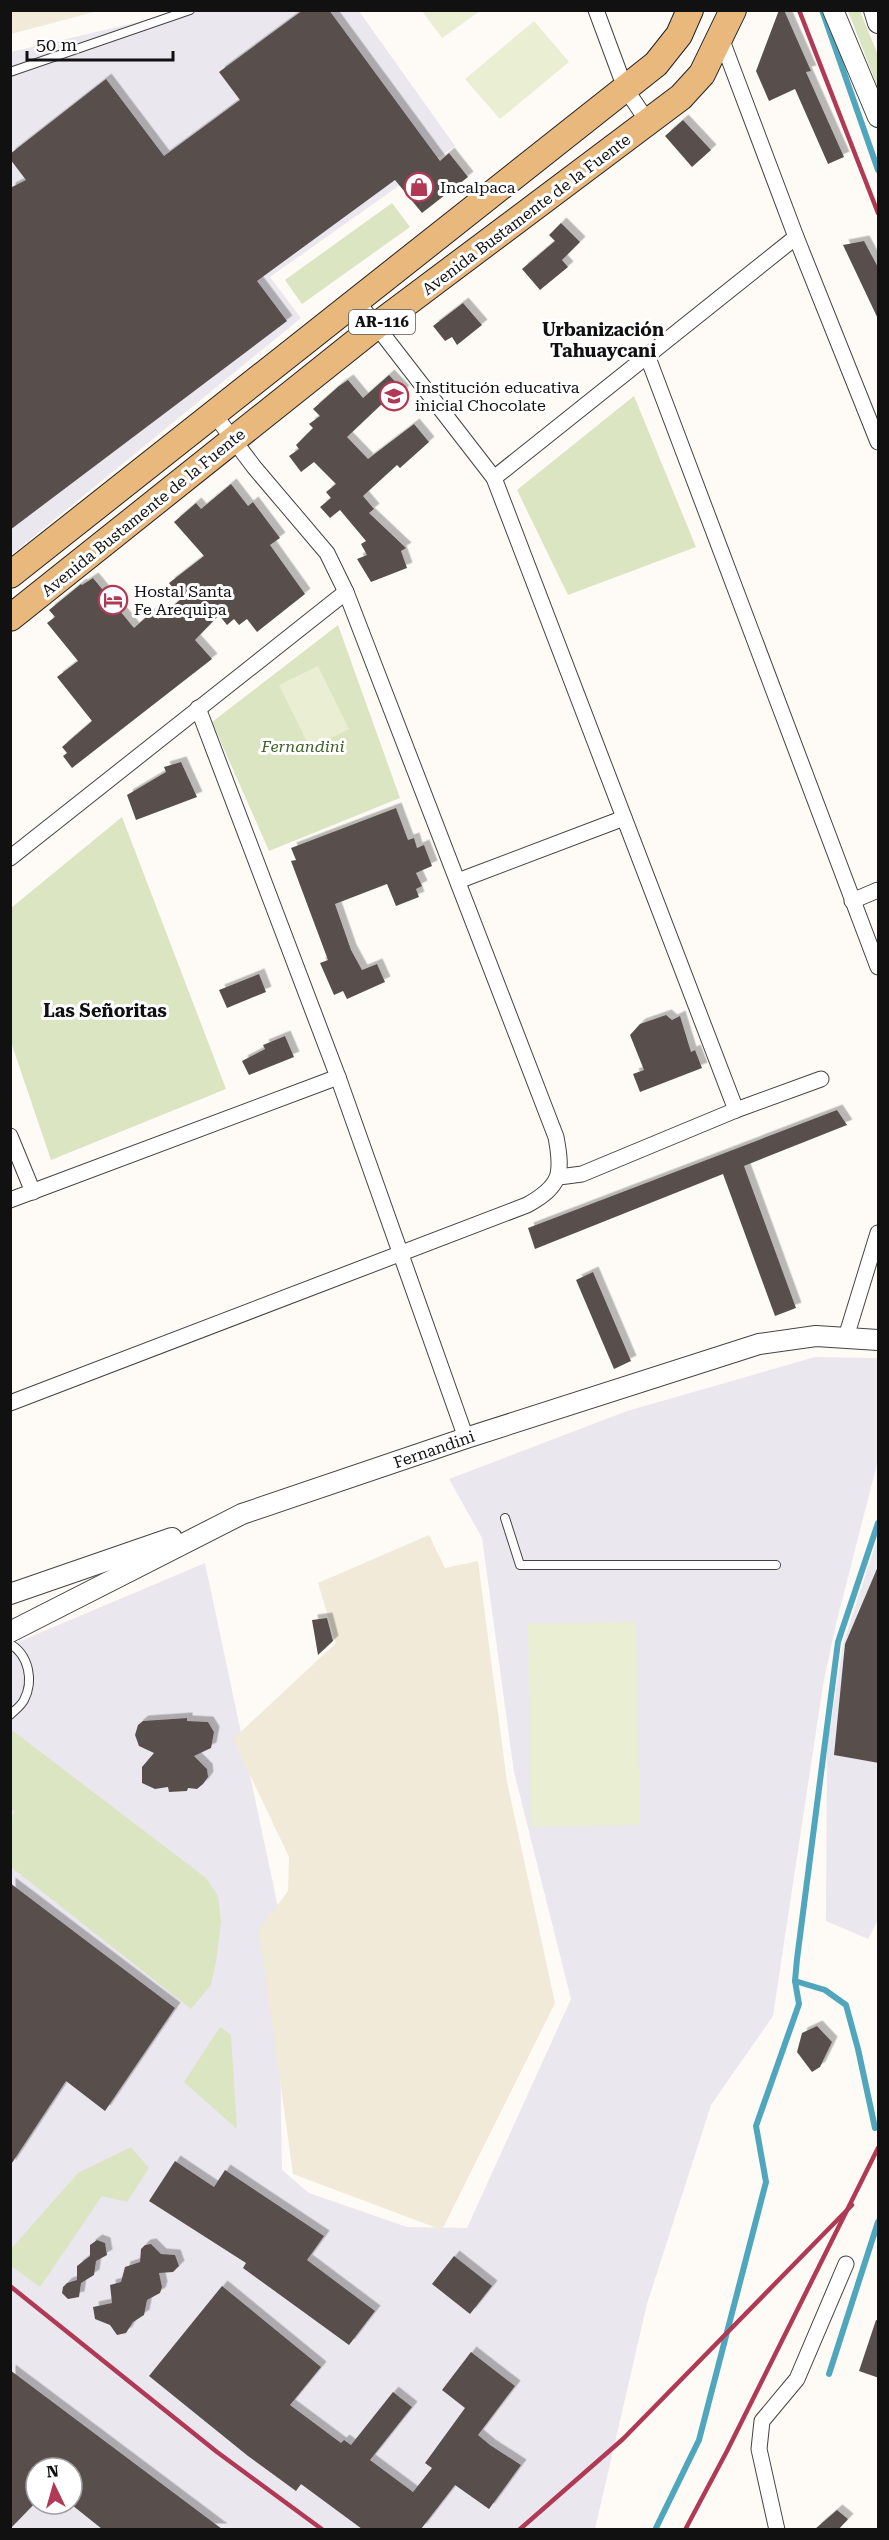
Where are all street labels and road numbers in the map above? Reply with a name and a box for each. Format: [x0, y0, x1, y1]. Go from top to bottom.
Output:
street label: Avenida Bustamente de la Fuente [418, 130, 634, 299]
road number: AR-116 [349, 310, 415, 334]
street label: Avenida Bustamente de la Fuente [38, 424, 249, 600]
street label: Fernandini [391, 1427, 477, 1472]

